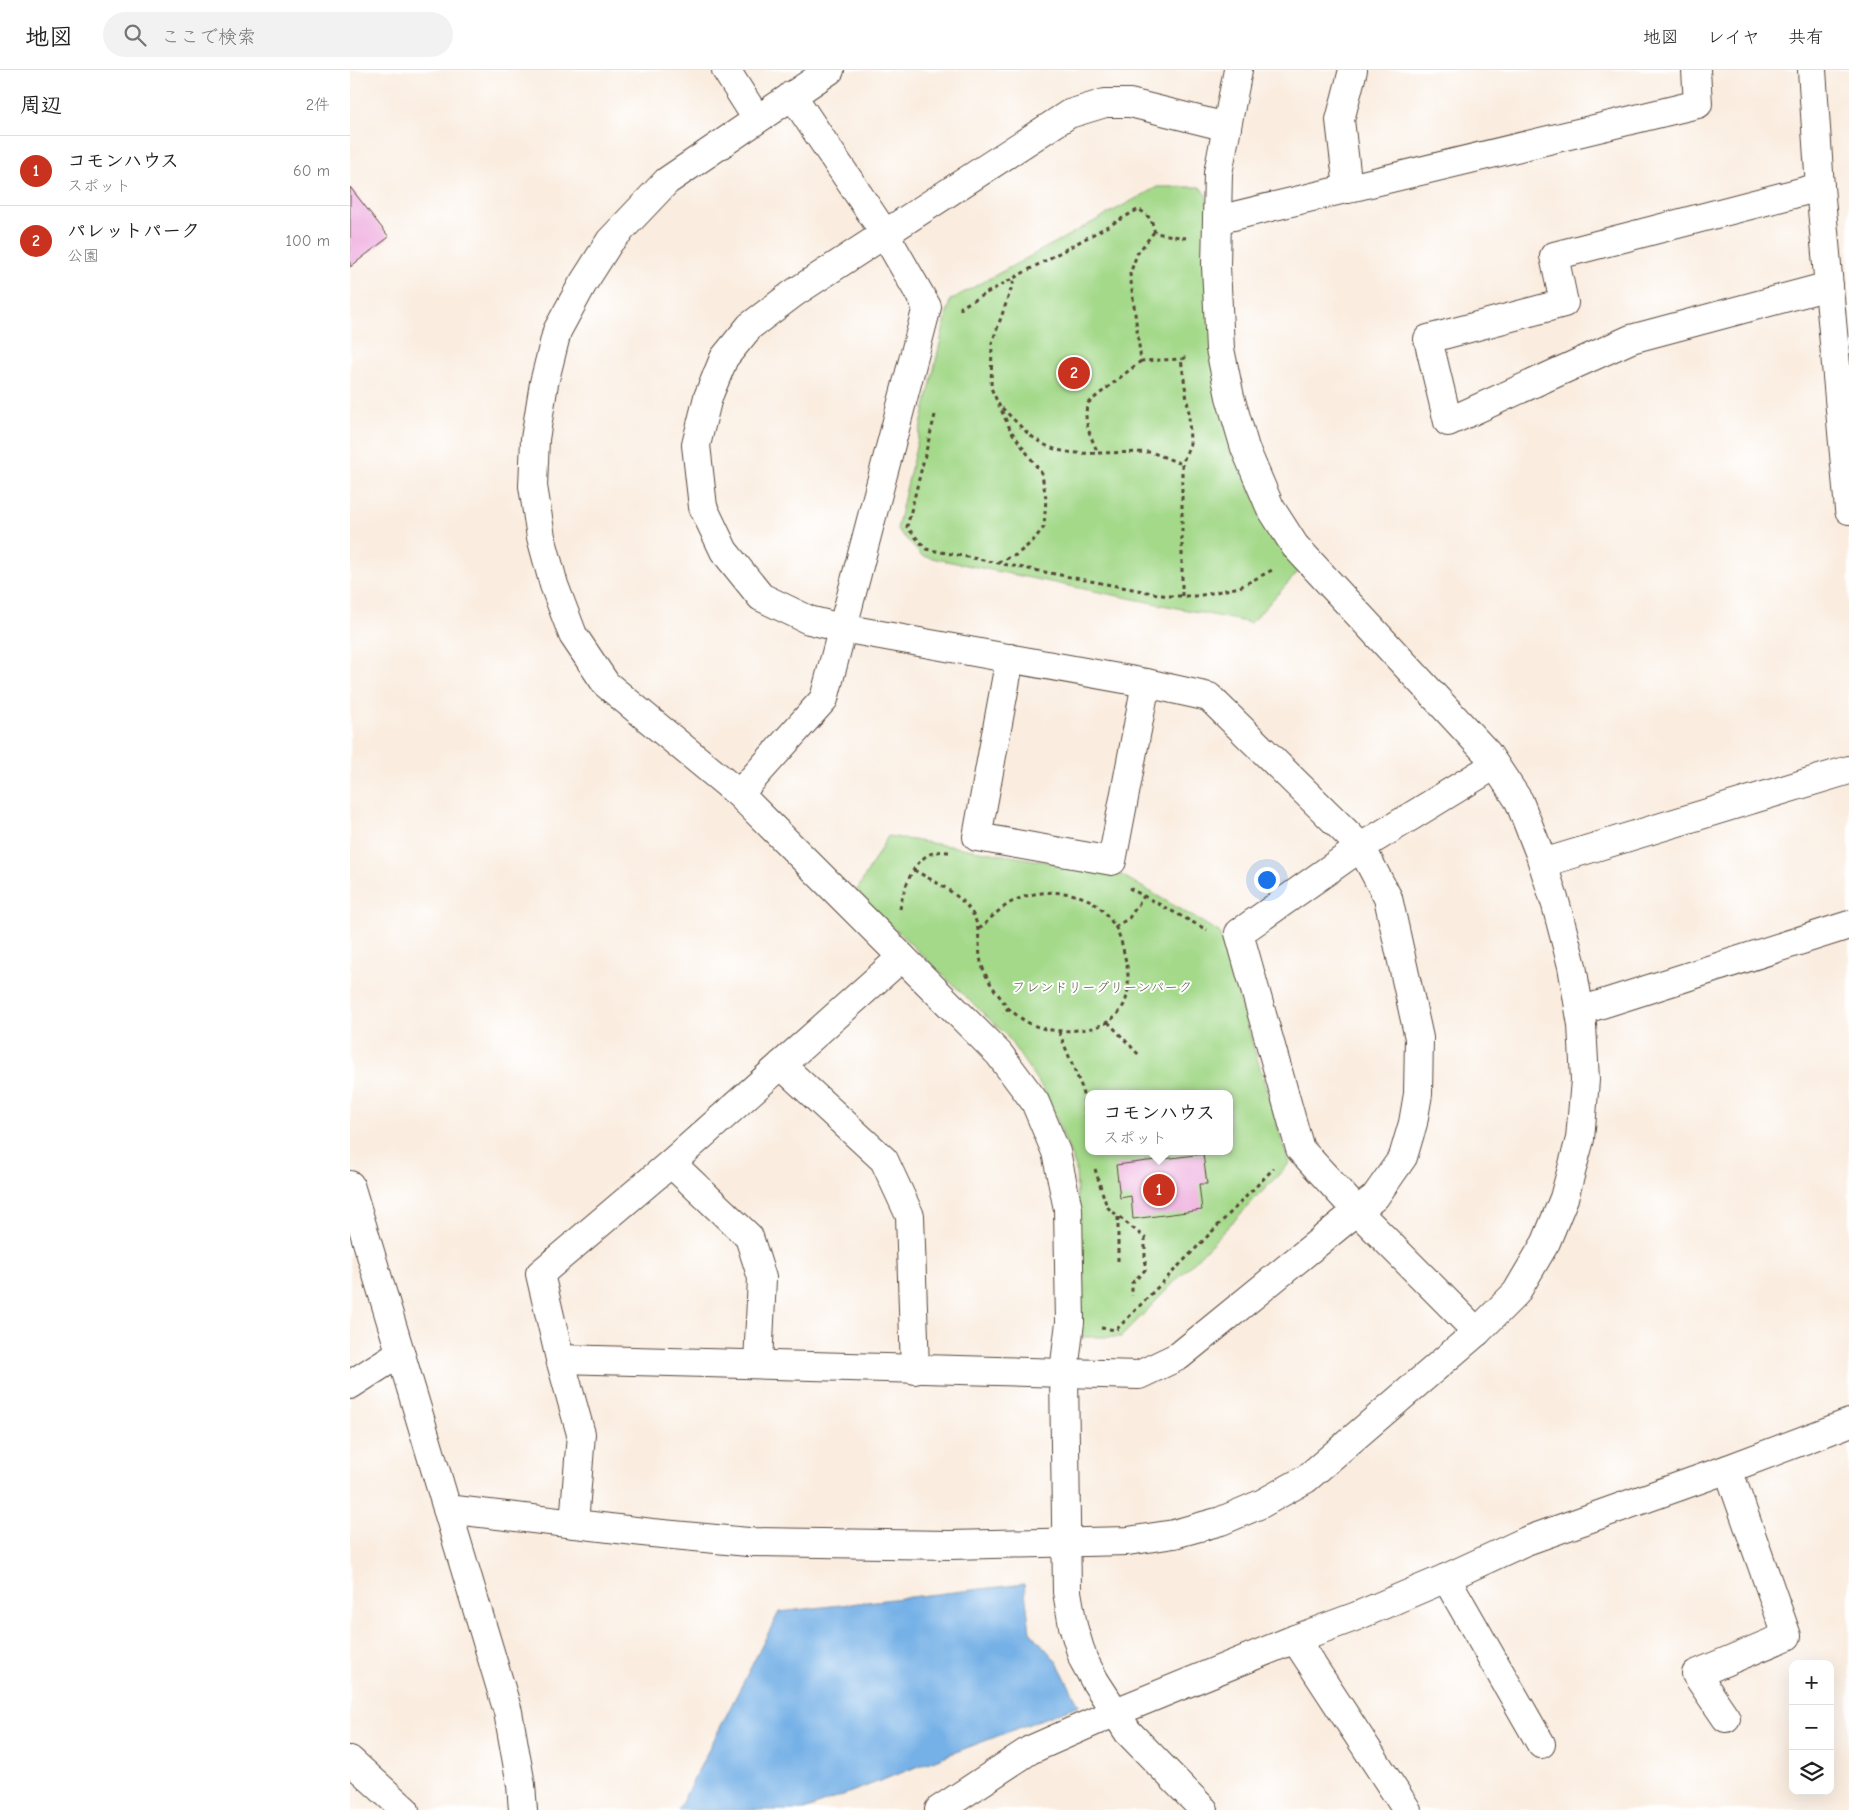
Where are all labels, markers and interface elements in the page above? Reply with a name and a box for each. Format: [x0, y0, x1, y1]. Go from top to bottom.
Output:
search box [103, 12, 453, 57]
icon: search [121, 21, 149, 49]
text: 地図 [25, 23, 73, 51]
text: ここで検索 [161, 26, 256, 48]
text: 地図 [1643, 27, 1679, 48]
text: レイヤ [1707, 27, 1760, 48]
text: 共有 [1788, 27, 1824, 48]
text: 周辺 [20, 93, 62, 117]
text: 2件 [306, 96, 330, 114]
text: コモンハウス [67, 150, 179, 172]
text: 1 [33, 162, 39, 180]
text: 60 m [293, 162, 330, 180]
text: スポット [67, 177, 131, 195]
text: パレットパーク [67, 220, 200, 242]
text: 2 [32, 232, 40, 250]
text: 100 m [286, 232, 330, 250]
text: 公園 [67, 247, 99, 265]
pin: 2 [1058, 354, 1090, 392]
your location [1254, 867, 1280, 893]
park label: フレンドリーグリーンパーク [1012, 979, 1192, 996]
popup [1085, 1090, 1233, 1155]
text: コモンハウス [1103, 1102, 1215, 1124]
text: スポット [1103, 1129, 1167, 1147]
pin: 1 [1143, 1171, 1175, 1209]
map controls [1789, 1660, 1834, 1795]
button: + [1789, 1660, 1834, 1705]
button: − [1789, 1705, 1834, 1750]
button: layers [1789, 1750, 1834, 1795]

